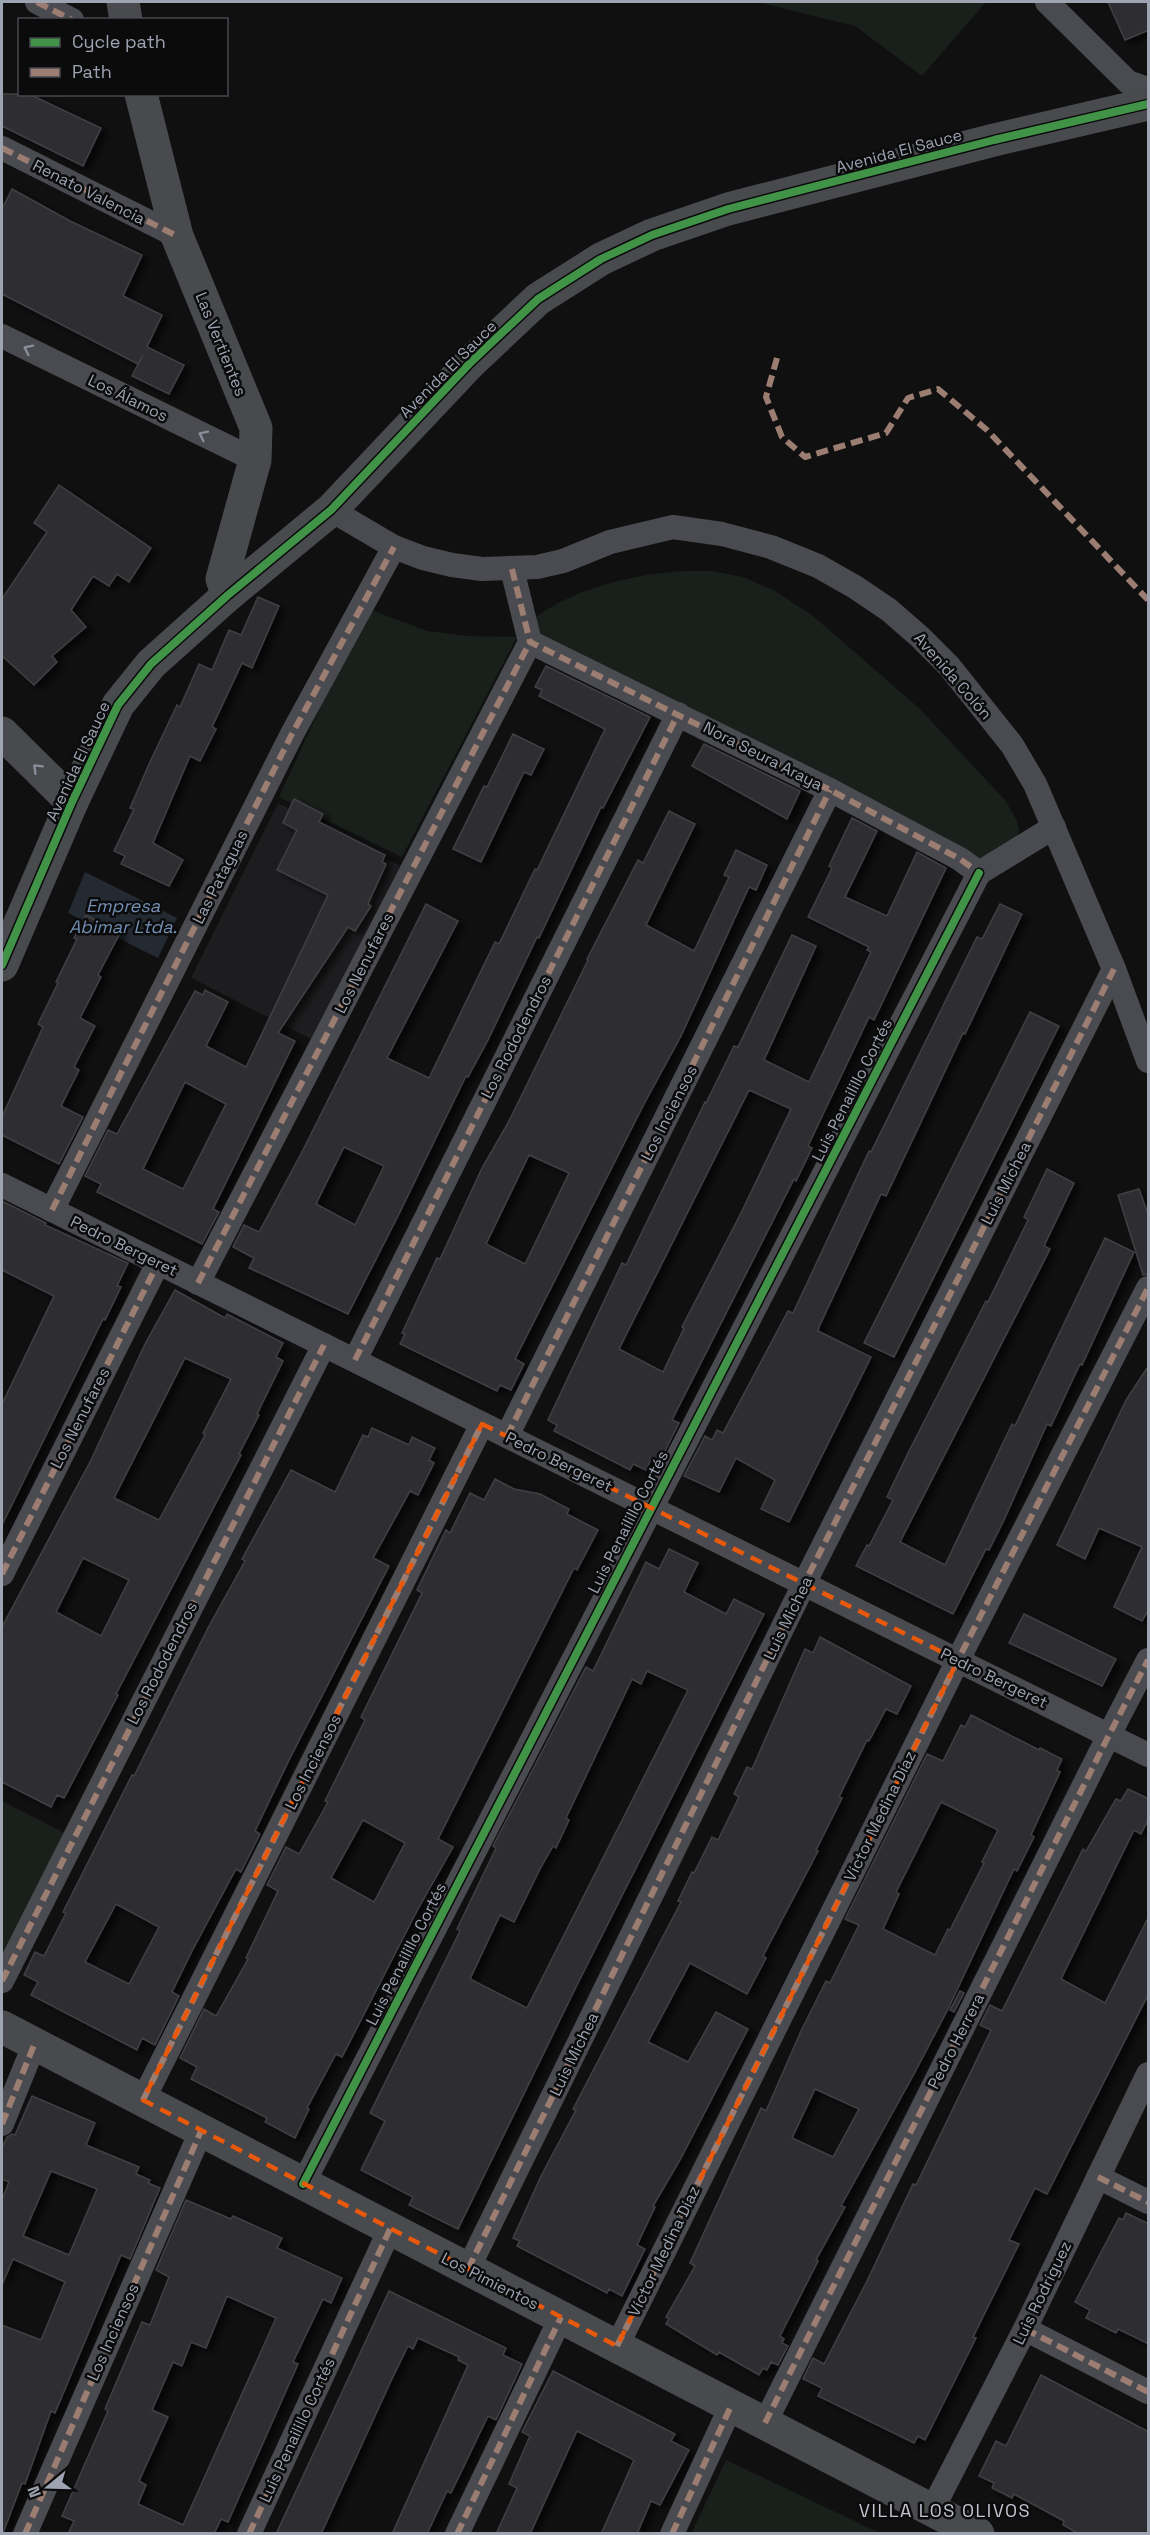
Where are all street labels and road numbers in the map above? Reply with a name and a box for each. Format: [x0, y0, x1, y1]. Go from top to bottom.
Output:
street label: Avenida El Sauce [834, 124, 964, 178]
street label: Renato Valencia [29, 155, 149, 229]
street label: Las Vertientes [191, 289, 251, 399]
street label: Avenida El Sauce [395, 316, 501, 422]
street label: Los Álamos [85, 370, 171, 426]
street label: Avenida Colón [909, 628, 997, 724]
street label: Avenida El Sauce [41, 698, 115, 824]
street label: Nora Seura Araya [700, 717, 826, 795]
street label: Las Pataguas [187, 827, 253, 927]
street label: Los Nenufares [330, 909, 398, 1017]
street label: Los Rododendros [476, 972, 556, 1102]
street label: Luis Penailillo Cortés [807, 1015, 897, 1165]
street label: Los Inciensos [636, 1062, 702, 1164]
street label: Luis Michea [976, 1138, 1036, 1228]
street label: Pedro Bergeret [67, 1211, 181, 1281]
street label: Los Nenufares [46, 1364, 114, 1472]
street label: Pedro Bergeret [502, 1427, 616, 1497]
street label: Luis Penailillo Cortés [583, 1447, 673, 1597]
street label: Luis Michea [759, 1573, 817, 1663]
street label: Los Rododendros [122, 1598, 202, 1728]
street label: Pedro Bergeret [937, 1643, 1051, 1713]
street label: Los Inciensos [280, 1711, 346, 1813]
street label: Víctor Medina Díaz [839, 1747, 921, 1885]
street label: Luis Penailillo Cortés [361, 1879, 451, 2029]
street label: Pedro Herrera [923, 1989, 989, 2093]
street label: Luis Michea [545, 2009, 603, 2099]
street label: Víctor Medina Díaz [623, 2182, 705, 2320]
street label: Luis Rodríguez [1008, 2238, 1076, 2348]
street label: Los Pimientos [438, 2247, 542, 2315]
street label: Los Inciensos [82, 2280, 144, 2384]
street label: Luis Penailillo Cortés [254, 2354, 340, 2506]

